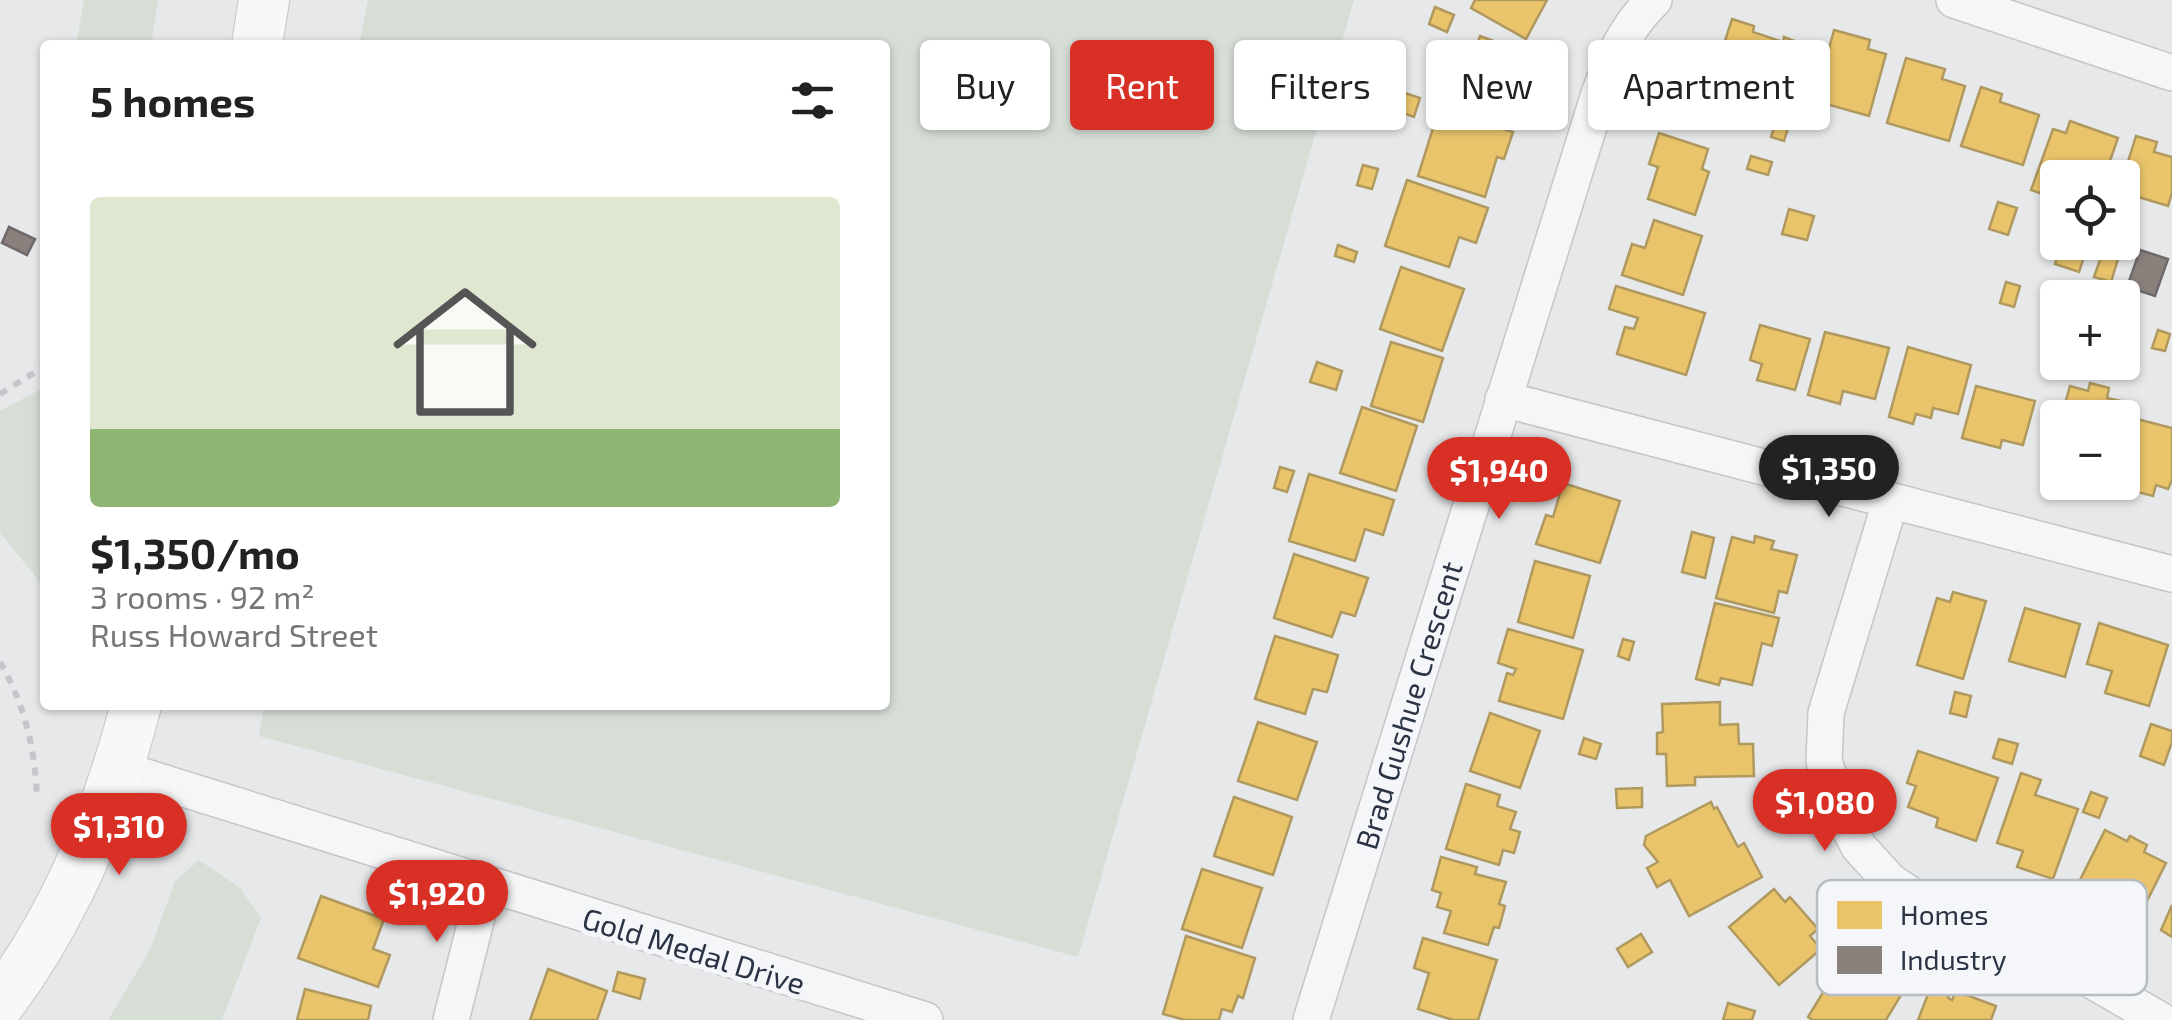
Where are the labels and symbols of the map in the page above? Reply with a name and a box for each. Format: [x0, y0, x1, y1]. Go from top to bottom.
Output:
pin: $1,350 [1748, 435, 1910, 520]
pin: $1,940 [1418, 437, 1580, 522]
street label: Brad Gushue Crescent [1347, 557, 1469, 853]
pin: $1,080 [1744, 769, 1906, 854]
pin: $1,310 [38, 793, 200, 878]
pin: $1,920 [356, 860, 518, 945]
legend [1817, 880, 2147, 995]
text: Homes [1900, 897, 1988, 931]
street label: Gold Medal Drive [578, 899, 810, 1001]
text: Industry [1900, 942, 2007, 976]

